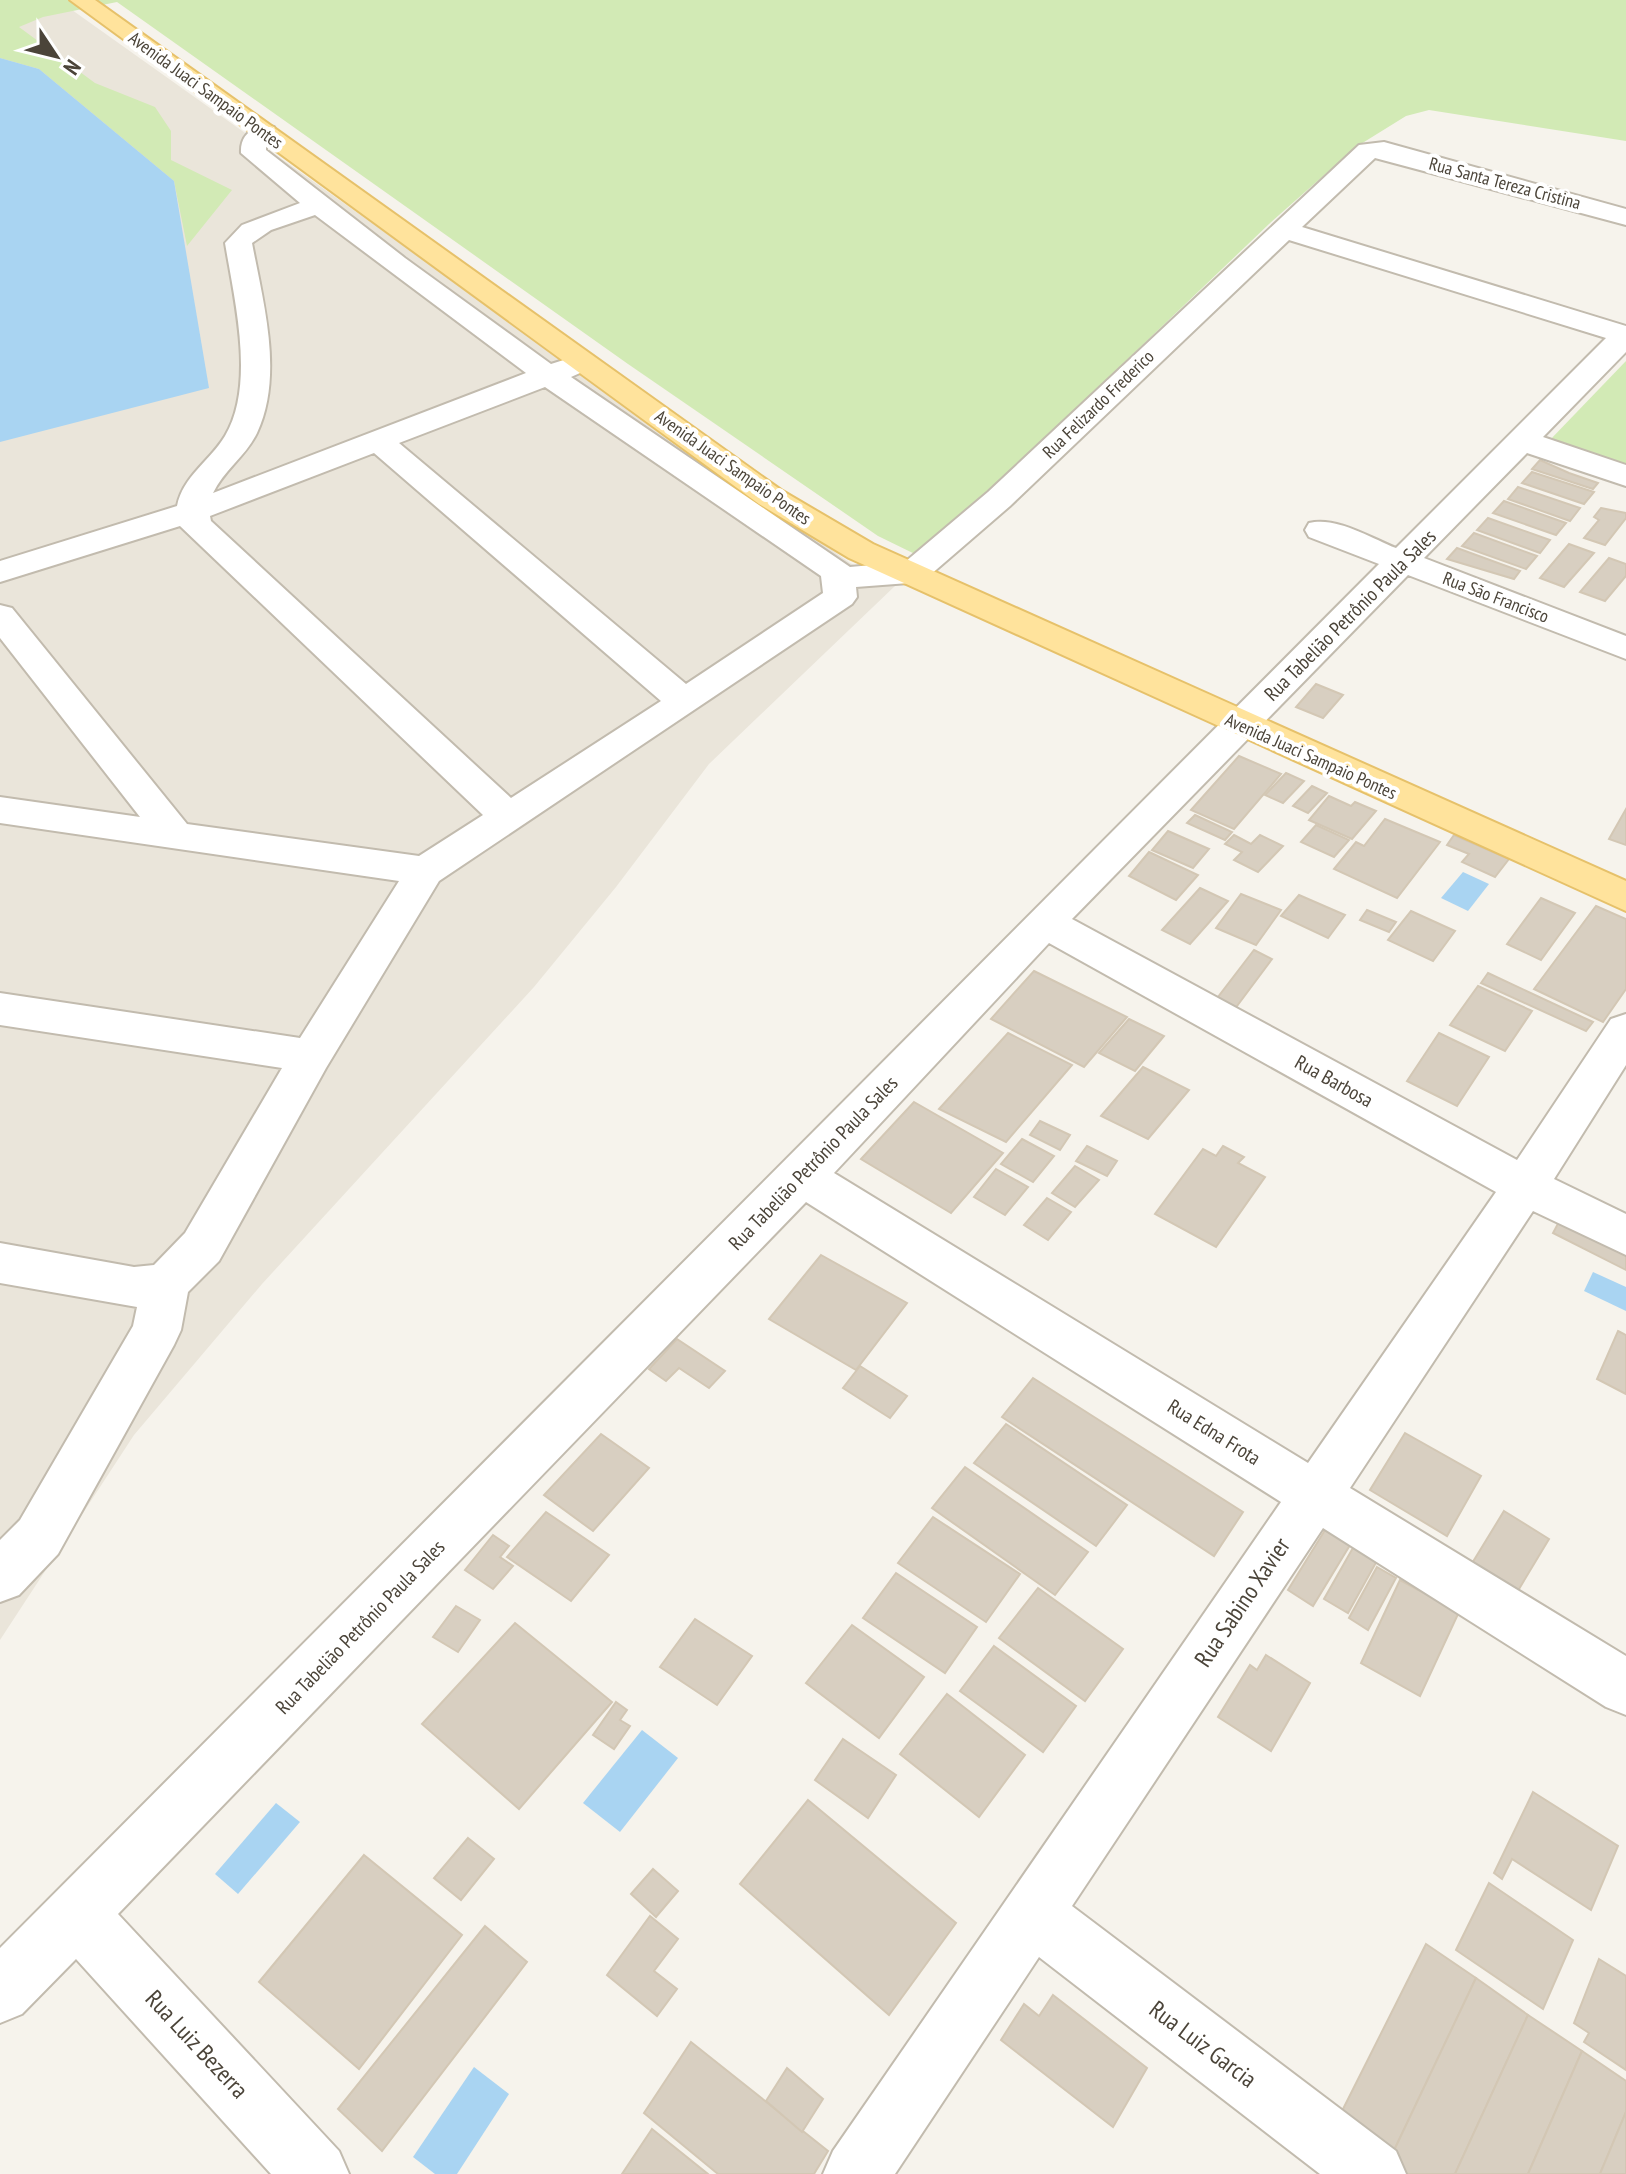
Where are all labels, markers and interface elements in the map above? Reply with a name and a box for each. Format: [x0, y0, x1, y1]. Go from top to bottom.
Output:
north arrow [16, 16, 96, 96]
street label: Avenida Juaci Sampaio Pontes [124, 26, 288, 154]
text: N [58, 55, 87, 80]
street label: Rua Santa Tereza Cristina [1427, 152, 1583, 214]
street label: Rua Felizardo Frederico [1037, 345, 1159, 463]
street label: Avenida Juaci Sampaio Pontes [651, 404, 815, 530]
street label: Rua Tabelião Petrônio Paula Sales [1259, 523, 1442, 706]
street label: Rua São Francisco [1440, 566, 1552, 628]
street label: Avenida Juaci Sampaio Pontes [1222, 708, 1400, 804]
street label: Rua Barbosa [1290, 1049, 1378, 1113]
street label: Rua Tabelião Petrônio Paula Sales [723, 1070, 903, 1256]
street label: Rua Edna Frota [1163, 1393, 1265, 1471]
street label: Rua Sabino Xavier [1187, 1531, 1297, 1673]
street label: Rua Tabelião Petrônio Paula Sales [270, 1534, 450, 1720]
street label: Rua Luiz Bezerra [139, 1983, 255, 2105]
street label: Rua Luiz Garcia [1143, 1994, 1263, 2094]

